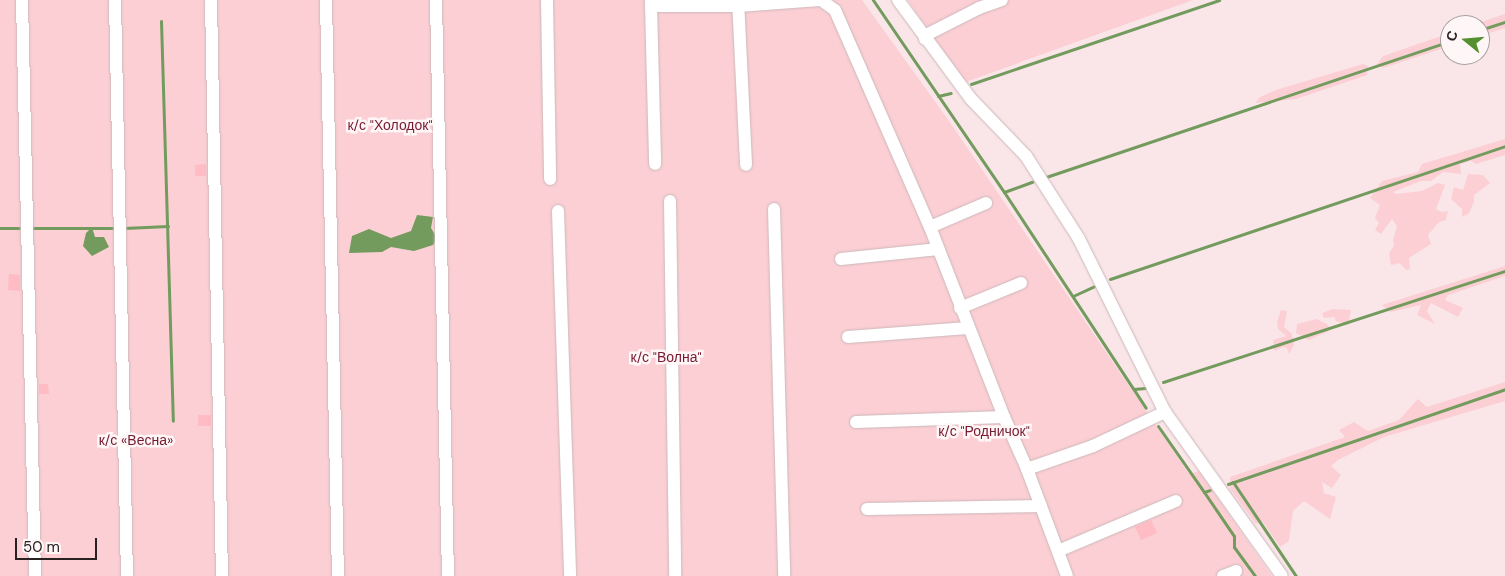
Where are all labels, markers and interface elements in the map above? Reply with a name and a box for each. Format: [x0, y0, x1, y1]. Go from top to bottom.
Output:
north arrow [1440, 15, 1490, 65]
text: С [1442, 28, 1462, 43]
park label: к/с "Холодок" [347, 117, 433, 133]
park label: к/с "Волна" [631, 349, 701, 365]
park label: к/с "Родничок" [938, 423, 1030, 439]
park label: к/с «Весна» [99, 432, 173, 448]
scale bar [18, 528, 100, 560]
text: 50 m [23, 537, 60, 557]

